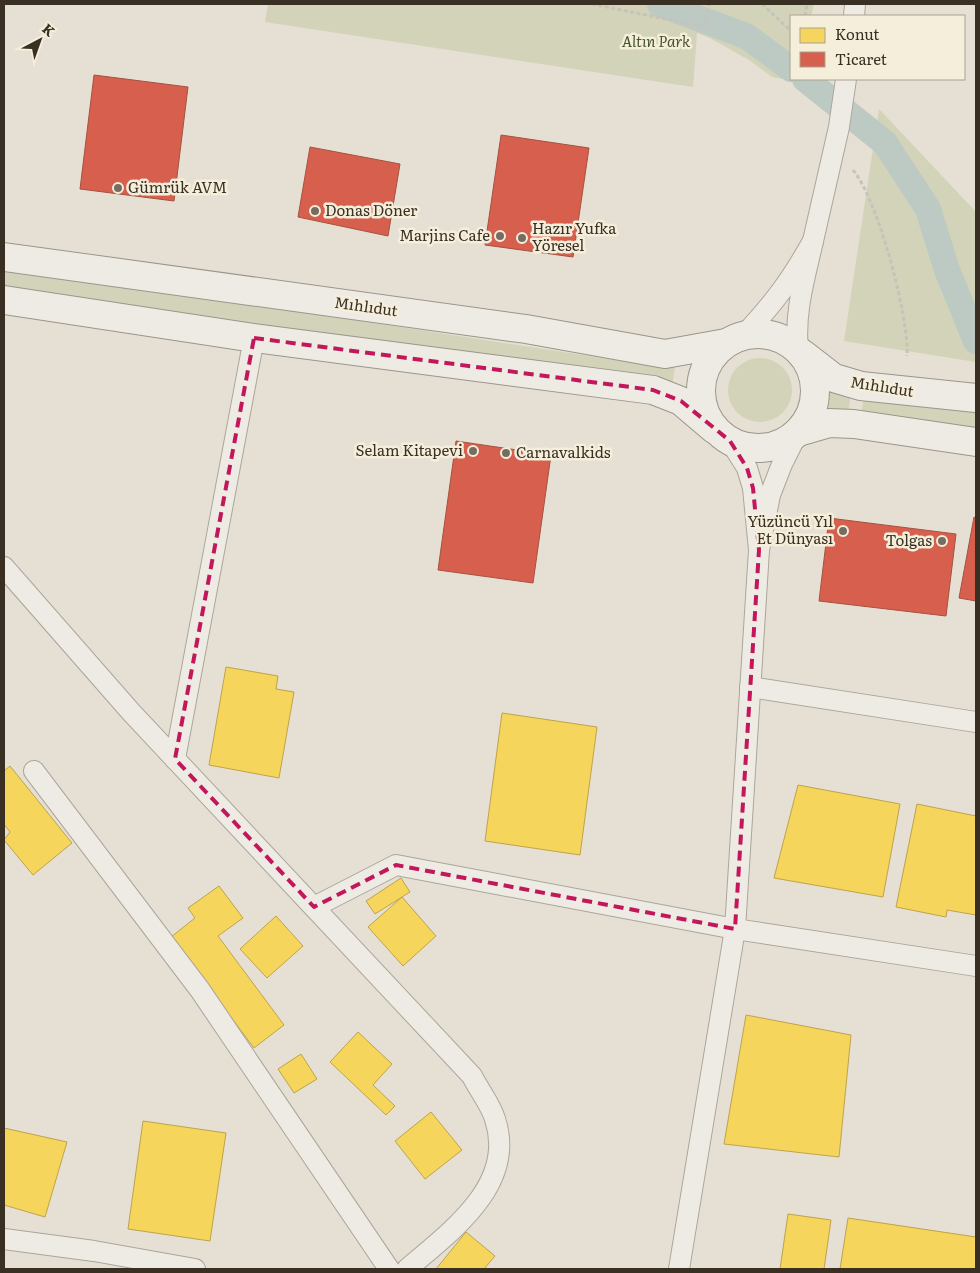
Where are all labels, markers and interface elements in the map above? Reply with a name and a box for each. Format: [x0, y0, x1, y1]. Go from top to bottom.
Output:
north arrow [15, 15, 65, 65]
legend [790, 15, 965, 80]
text: K [38, 18, 60, 41]
text: Konut [835, 22, 879, 45]
park label: Altın Park [622, 29, 691, 52]
text: Ticaret [835, 47, 887, 70]
place label: Gümrük AVM [128, 175, 227, 198]
marker: Gümrük AVM [112, 182, 124, 194]
place label: Donas Döner [325, 198, 417, 221]
marker: Donas Döner [309, 205, 321, 217]
place label: Hazır Yufka Yöresel [532, 216, 617, 256]
place label: Marjins Cafe [399, 223, 490, 246]
marker: Marjins Cafe [494, 230, 506, 242]
marker: Hazır Yufka Yöresel [516, 232, 528, 244]
street label: Mıhlıdut [333, 290, 399, 321]
street label: Mıhlıdut [849, 369, 915, 402]
place label: Selam Kitapevi [356, 438, 463, 461]
place label: Carnavalkids [516, 440, 611, 463]
marker: Selam Kitapevi [467, 445, 479, 457]
marker: Carnavalkids [500, 447, 512, 459]
place label: Yüzüncü Yıl Et Dünyası [748, 509, 833, 549]
marker: Yüzüncü Yıl Et Dünyası [837, 525, 849, 537]
place label: Tolgas [885, 528, 932, 551]
marker: Tolgas [936, 535, 948, 547]

